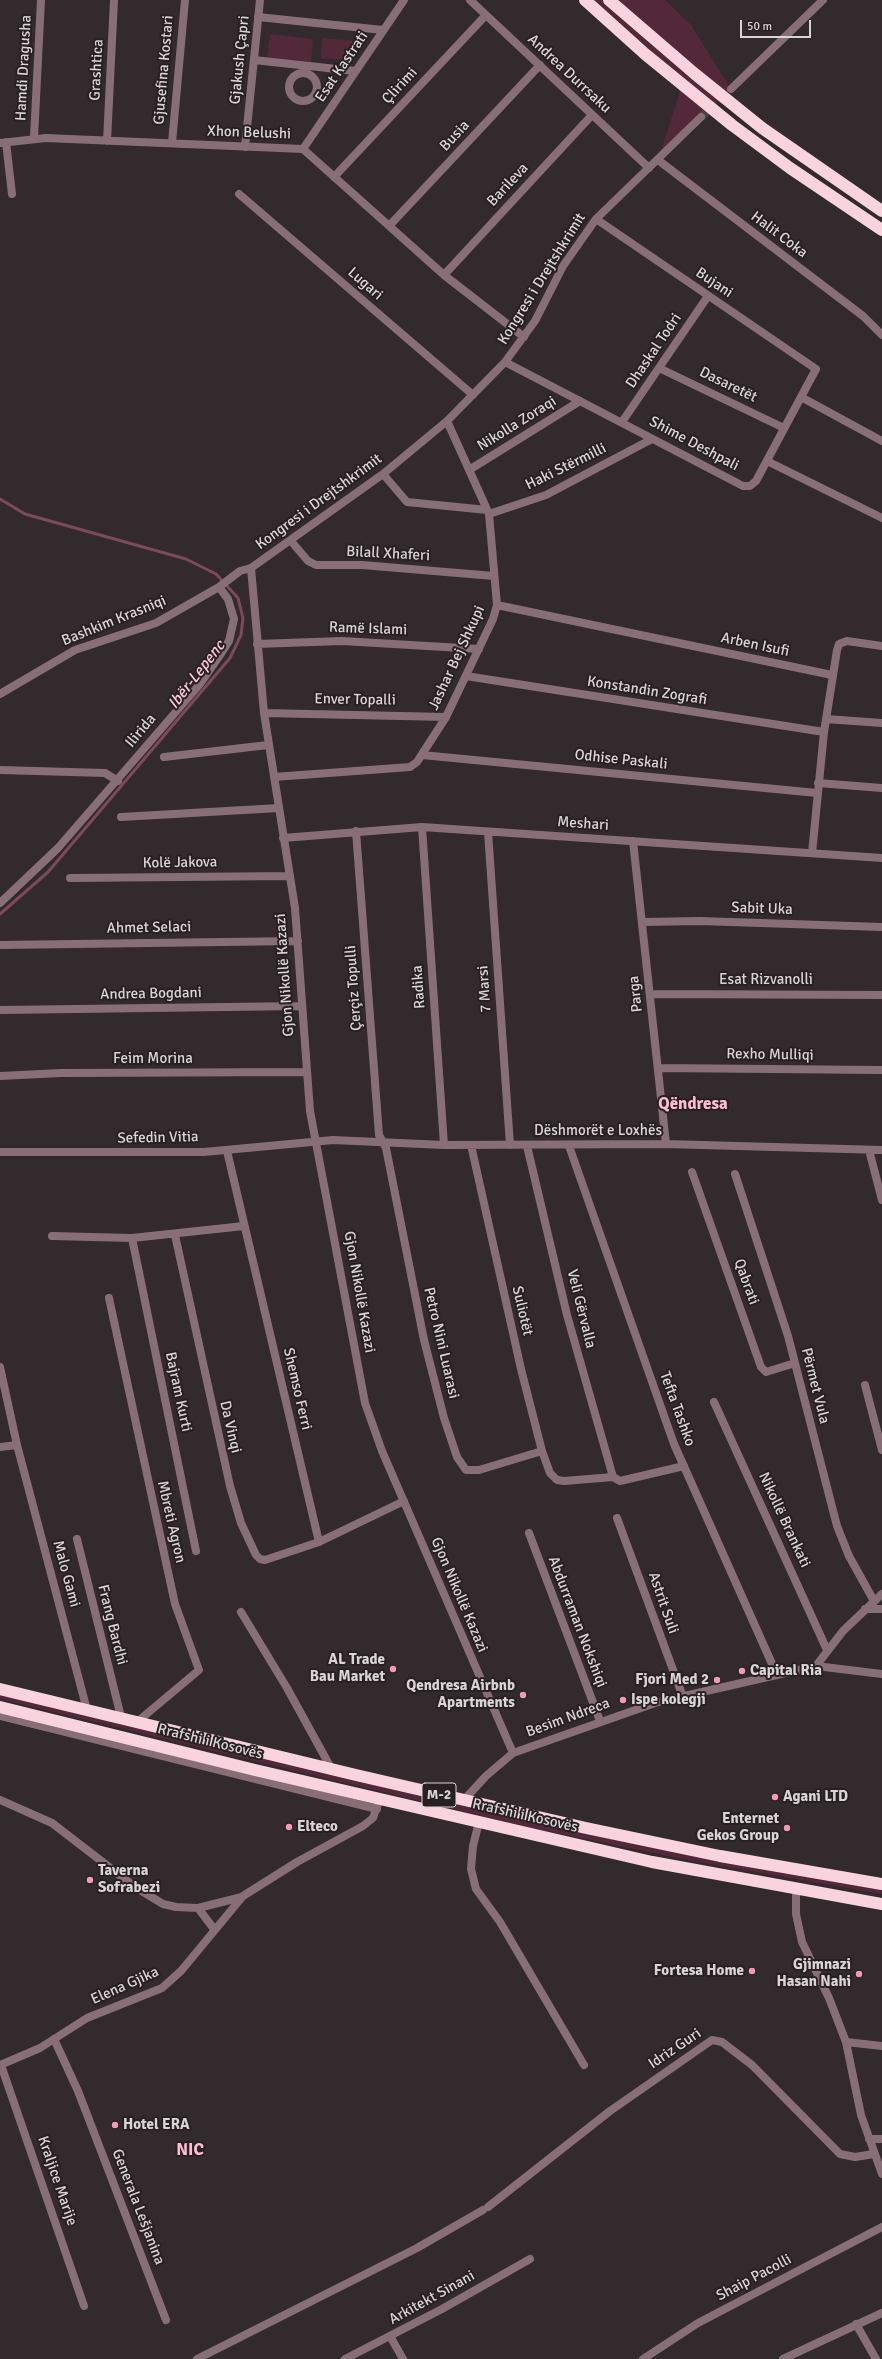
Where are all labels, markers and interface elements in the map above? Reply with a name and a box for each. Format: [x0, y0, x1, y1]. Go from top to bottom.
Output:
scale bar [742, 12, 813, 38]
street label: Hamdi Dragusha [12, 15, 36, 121]
street label: Gjusefina Kostari [150, 15, 178, 125]
street label: Gjakush Çapri [226, 15, 254, 105]
text: 50 m [747, 19, 772, 34]
street label: Esat Kastrati [312, 28, 372, 106]
street label: Andrea Durrsaku [524, 31, 614, 117]
street label: Grashtica [86, 39, 108, 101]
street label: Çlirimi [379, 64, 421, 108]
street label: Busia [436, 117, 474, 155]
street label: Xhon Belushi [207, 123, 291, 143]
street label: Barileva [484, 160, 532, 210]
street label: Halit Coka [747, 208, 811, 262]
street label: Kongresi i Drejtshkrimit [494, 210, 590, 348]
street label: Lugari [344, 264, 386, 304]
street label: Bujani [692, 264, 736, 302]
street label: Dhaskal Todri [622, 310, 686, 392]
street label: Dasaretët [696, 363, 760, 407]
street label: Nikolla Zoraqi [474, 393, 560, 455]
street label: Shime Deshpali [646, 413, 742, 475]
street label: Haki Stërmilli [523, 440, 609, 494]
street label: Kongresi i Drejtshkrimit [252, 450, 386, 554]
street label: Bilall Xhaferi [346, 543, 430, 565]
street label: Bashkim Krasniqi [59, 592, 169, 650]
street label: Jashar Bej Shkupi [425, 603, 489, 713]
street label: Ramë Islami [329, 619, 407, 639]
street label: Arben Isufi [719, 629, 791, 661]
water label: Ibër-Lepenc [164, 637, 230, 713]
street label: Konstandin Zografi [586, 673, 708, 709]
street label: Enver Topalli [314, 690, 396, 710]
street label: Ilirida [122, 711, 160, 751]
street label: Odhise Paskali [574, 746, 668, 774]
street label: Meshari [557, 813, 609, 835]
street label: Kolë Jakova [142, 853, 218, 873]
street label: Sabit Uka [731, 899, 793, 919]
street label: Gjon Nikollë Kazazi [272, 913, 298, 1037]
street label: Ahmet Selaci [107, 918, 191, 938]
street label: Çerçiz Topulli [342, 945, 366, 1031]
street label: Radika [409, 965, 429, 1009]
street label: 7 Marsi [474, 965, 496, 1013]
street label: Esat Rizvanolli [719, 971, 813, 989]
street label: Parga [625, 975, 647, 1013]
street label: Andrea Bogdani [100, 984, 202, 1004]
street label: Rexho Mulliqi [726, 1045, 814, 1065]
street label: Feim Morina [113, 1050, 193, 1068]
district label: Qëndresa [658, 1095, 728, 1115]
street label: Dëshmorët e Loxhës [534, 1122, 662, 1140]
street label: Sefedin Vitia [117, 1128, 199, 1148]
street label: Gjon Nikollë Kazazi [339, 1230, 379, 1354]
street label: Qabrati [729, 1257, 763, 1307]
street label: Veli Gërvalla [562, 1268, 600, 1350]
street label: Suliotët [508, 1284, 536, 1338]
street label: Petro Nini Luarasi [419, 1285, 463, 1401]
street label: Shemso Ferri [279, 1346, 315, 1432]
street label: Përmet Vula [797, 1346, 833, 1426]
street label: Bajram Kurti [161, 1350, 195, 1434]
street label: Tefta Tashko [655, 1369, 699, 1449]
street label: Da Vinqi [215, 1399, 245, 1455]
street label: Nikollë Brankati [754, 1470, 814, 1570]
street label: Mbreti Agron [153, 1479, 189, 1565]
street label: Gjon Nikollë Kazazi [427, 1535, 491, 1655]
street label: Malo Gami [48, 1539, 84, 1609]
street label: Abdurraman Nokshiqi [544, 1554, 610, 1690]
street label: Astrit Suli [644, 1570, 682, 1636]
street label: Frang Bardhi [93, 1583, 131, 1667]
place label: AL Trade Bau Market [310, 1651, 385, 1686]
place label: Capital Ria [750, 1662, 822, 1680]
marker: AL Trade Bau Market [388, 1664, 398, 1674]
marker: Capital Ria [737, 1666, 747, 1676]
place label: Fjori Med 2 [635, 1671, 709, 1689]
marker: Fjori Med 2 [712, 1675, 722, 1685]
place label: Qendresa Airbnb Apartments [406, 1677, 515, 1712]
marker: Qendresa Airbnb Apartments [518, 1690, 528, 1700]
place label: Ispe kolegji [631, 1691, 706, 1709]
street label: Besim Ndreca [524, 1694, 612, 1742]
marker: Ispe kolegji [618, 1695, 628, 1705]
street label: Rrafshi i Kosovës [155, 1720, 265, 1764]
road number: M-2 [422, 1783, 456, 1807]
place label: Agani LTD [783, 1788, 848, 1806]
marker: Agani LTD [770, 1792, 780, 1802]
street label: Rrafshi i Kosovës [470, 1795, 580, 1837]
place label: Enternet Gekos Group [697, 1810, 779, 1845]
place label: Elteco [297, 1818, 338, 1836]
marker: Elteco [284, 1822, 294, 1832]
marker: Enternet Gekos Group [782, 1823, 792, 1833]
place label: Taverna Sofrabezi [98, 1862, 160, 1897]
marker: Taverna Sofrabezi [85, 1875, 95, 1885]
place label: Gjimnazi Hasan Nahi [776, 1956, 851, 1991]
place label: Fortesa Home [654, 1962, 744, 1980]
street label: Elena Gjika [88, 1963, 162, 2009]
marker: Fortesa Home [747, 1966, 757, 1976]
marker: Gjimnazi Hasan Nahi [854, 1969, 864, 1979]
street label: Idriz Guri [645, 2025, 705, 2073]
place label: Hotel ERA [123, 2116, 189, 2134]
marker: Hotel ERA [110, 2120, 120, 2130]
street label: Kraljice Marije [33, 2134, 81, 2228]
district label: NIC [176, 2141, 204, 2161]
street label: Generala Lešjanina [108, 2147, 168, 2267]
street label: Shaip Pacolli [713, 2251, 795, 2305]
street label: Arkitekt Sinani [386, 2267, 478, 2329]

